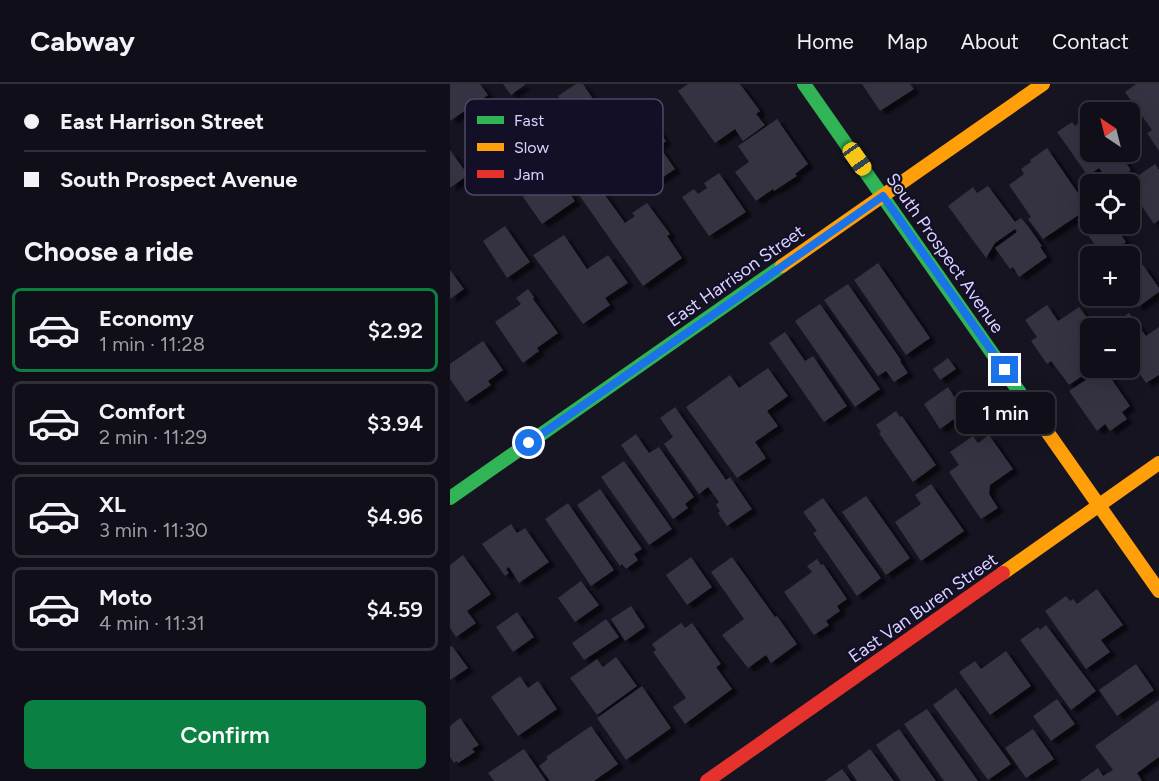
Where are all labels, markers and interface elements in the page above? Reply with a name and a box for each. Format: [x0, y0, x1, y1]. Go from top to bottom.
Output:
text: Cabway [30, 24, 135, 58]
text: Home [797, 29, 854, 54]
text: Map [887, 29, 928, 54]
text: About [961, 29, 1019, 54]
text: Contact [1052, 29, 1129, 54]
legend [465, 99, 663, 195]
north arrow [1080, 102, 1140, 162]
map controls [1080, 102, 1140, 378]
text: East Harrison Street [60, 108, 264, 135]
text: Fast [514, 111, 544, 130]
text: Slow [514, 138, 549, 157]
car [839, 139, 875, 179]
text: Jam [514, 165, 544, 184]
text: South Prospect Avenue [60, 166, 297, 193]
street label: South Prospect Avenue [881, 169, 1009, 337]
button: locate [1080, 174, 1140, 234]
street label: East Harrison Street [663, 220, 809, 332]
text: Choose a ride [24, 235, 193, 268]
button: + [1080, 246, 1140, 306]
icon: car [27, 303, 81, 357]
text: Economy [99, 305, 194, 332]
text: $2.92 [368, 317, 423, 344]
button: − [1080, 318, 1140, 378]
text: 1 min · 11:28 [99, 332, 205, 356]
route end [991, 356, 1018, 383]
callout: 1 min [956, 391, 1054, 433]
icon: car [27, 396, 81, 450]
text: Comfort [99, 398, 185, 425]
text: 1 min [982, 401, 1029, 425]
text: $3.94 [367, 410, 423, 437]
text: 2 min · 11:29 [99, 425, 207, 449]
route start [515, 429, 542, 456]
icon: car [27, 489, 81, 543]
text: XL [99, 491, 126, 518]
text: $4.96 [367, 503, 423, 530]
text: 3 min · 11:30 [99, 518, 208, 542]
street label: East Van Buren Street [844, 548, 1002, 668]
icon: car [27, 582, 81, 636]
text: Moto [99, 584, 152, 611]
text: $4.59 [366, 596, 423, 623]
text: 4 min · 11:31 [99, 611, 205, 635]
button: Confirm [24, 700, 426, 769]

